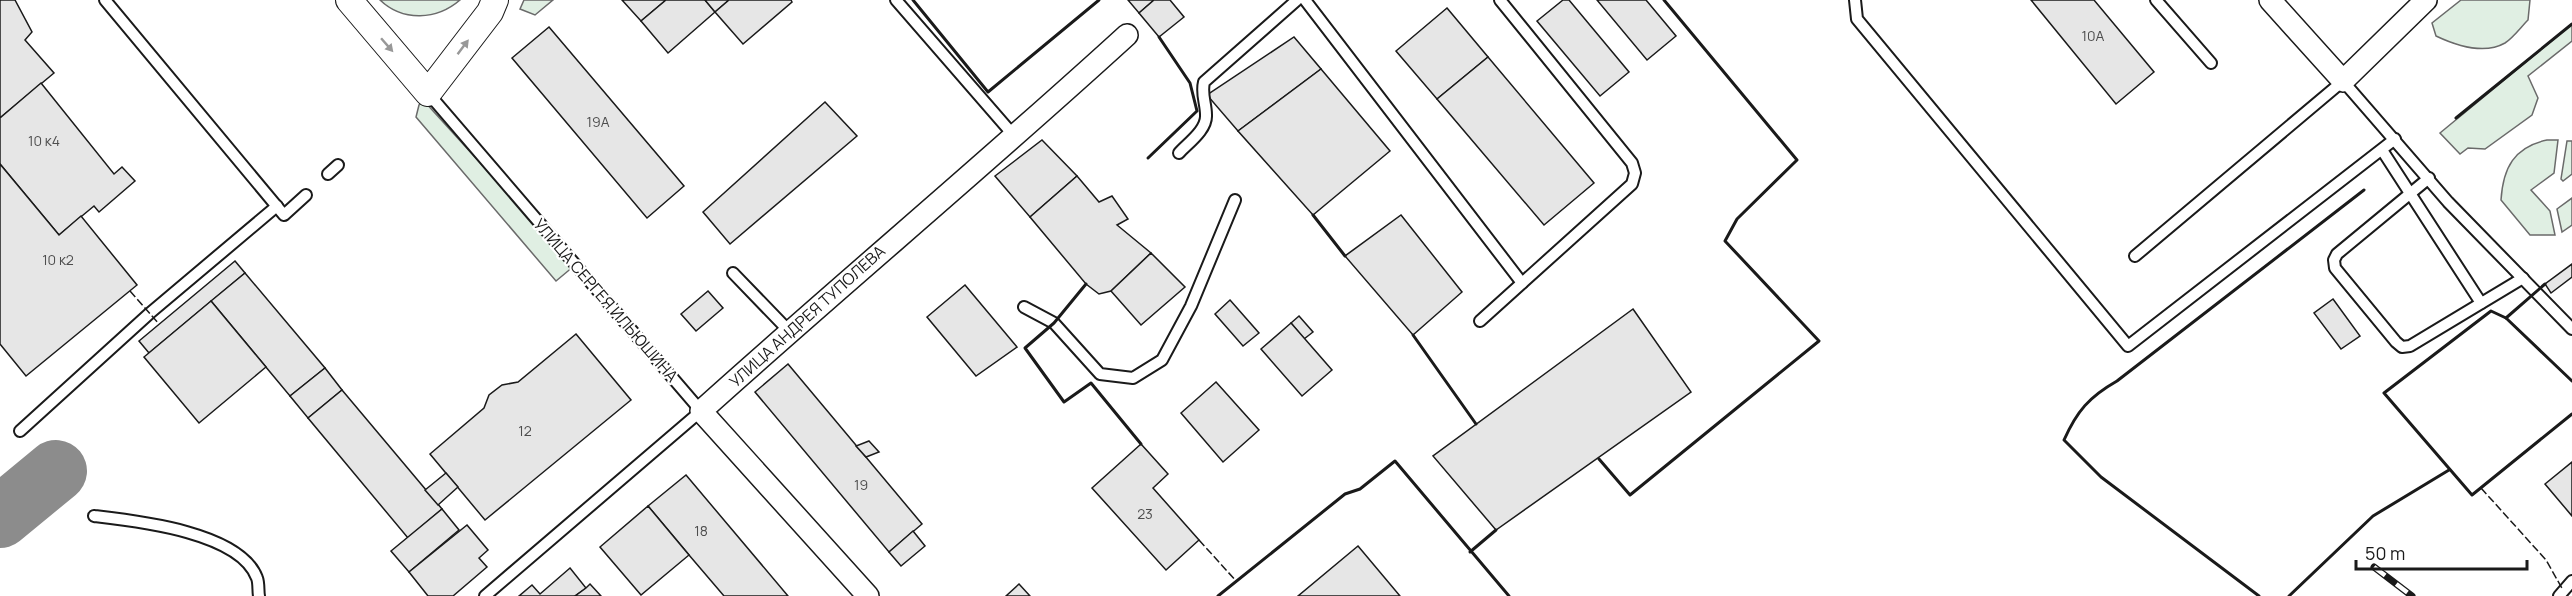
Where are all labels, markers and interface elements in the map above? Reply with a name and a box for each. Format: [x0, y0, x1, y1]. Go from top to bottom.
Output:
house number: 10А [2082, 26, 2105, 45]
one-way arrow [380, 37, 393, 53]
one-way arrow [457, 40, 469, 56]
house number: 19А [586, 112, 610, 131]
house number: 10 к4 [28, 131, 60, 150]
street label: УЛИЦА СЕРГЕЯ ИЛЬЮШИНА [529, 214, 683, 386]
street label: УЛИЦА АНДРЕЯ ТУПОЛЕВА [724, 240, 890, 392]
house number: 10 к2 [42, 250, 74, 269]
house number: 12 [518, 421, 532, 440]
house number: 19 [854, 475, 868, 494]
house number: 23 [1137, 504, 1153, 523]
house number: 18 [694, 521, 708, 540]
scale bar [2356, 533, 2527, 571]
text: 50 m [2365, 541, 2405, 565]

